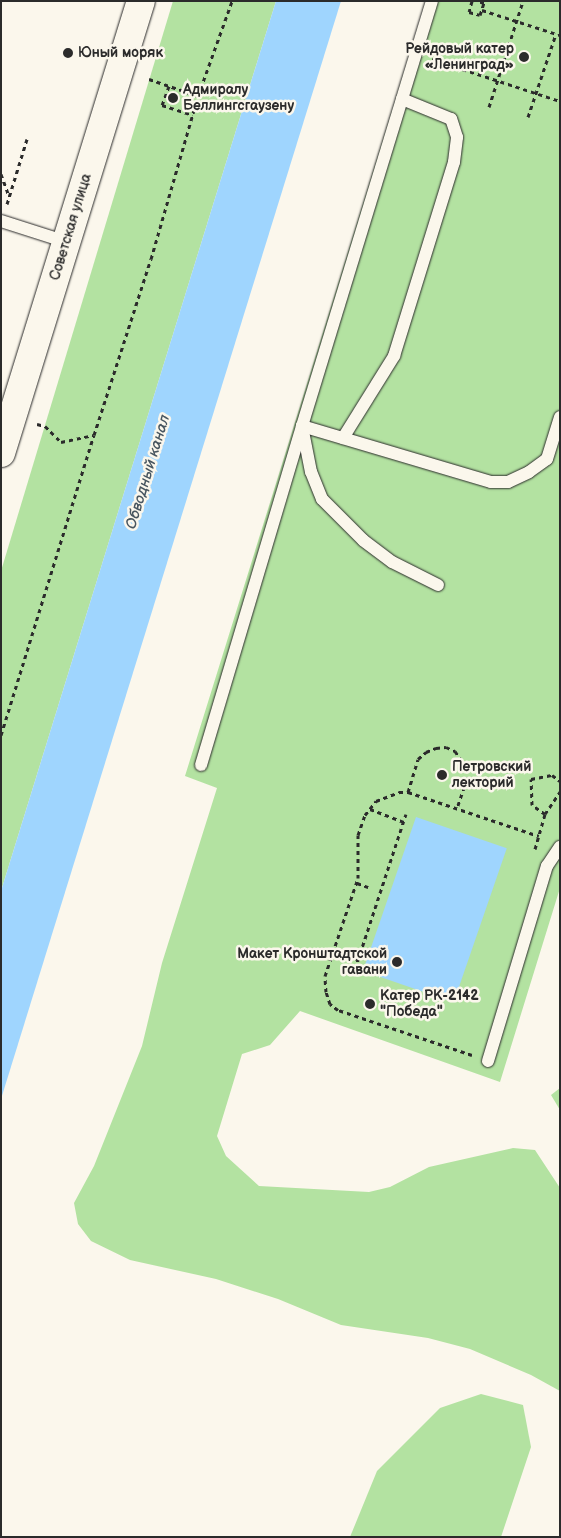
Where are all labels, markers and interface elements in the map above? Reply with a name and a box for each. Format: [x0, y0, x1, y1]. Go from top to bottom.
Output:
place label: Рейдовый катер «Ленинград» [405, 41, 514, 74]
place label: Юный моряк [78, 45, 163, 61]
marker: Юный моряк [62, 47, 74, 59]
marker: Рейдовый катер «Ленинград» [518, 51, 530, 63]
place label: Адмиралу Беллингсгаузену [183, 82, 294, 114]
marker: Адмиралу Беллингсгаузену [167, 92, 179, 104]
street label: Советская улица [47, 172, 95, 282]
water label: Обводный канал [122, 413, 174, 531]
place label: Петровский лекторий [452, 759, 531, 792]
marker: Петровский лекторий [436, 769, 448, 781]
place label: Макет Кронштадтской гавани [237, 946, 387, 979]
marker: Макет Кронштадтской гавани [391, 956, 403, 968]
place label: Катер РК-2142 "Победа" [380, 988, 479, 1020]
marker: Катер РК-2142 "Победа" [364, 998, 376, 1010]

